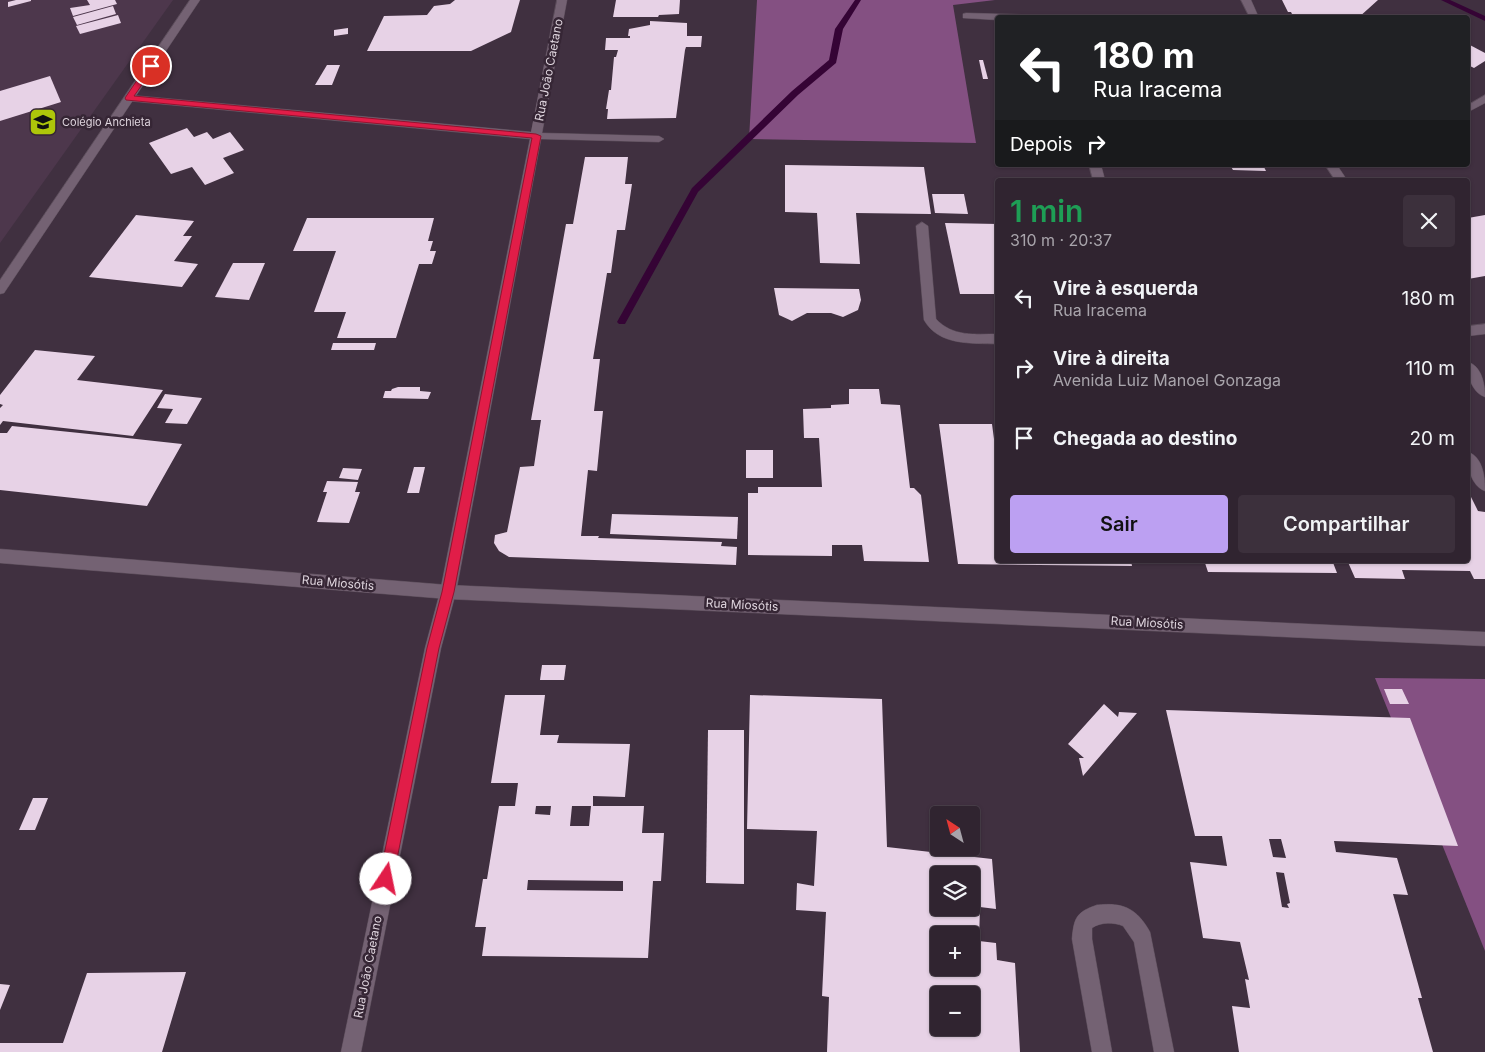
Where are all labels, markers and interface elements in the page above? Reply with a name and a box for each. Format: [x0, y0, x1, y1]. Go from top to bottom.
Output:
street label: Rua João Caetano [531, 17, 566, 122]
text: 180 m [1093, 34, 1195, 76]
icon: left [1010, 35, 1075, 100]
pin [130, 45, 172, 87]
icon: arrive [137, 52, 165, 80]
text: Rua Iracema [1093, 76, 1222, 102]
school or university icon: Colégio Anchieta [28, 107, 58, 137]
place label: Colégio Anchieta [62, 115, 151, 129]
icon: right [1082, 130, 1110, 158]
text: Depois [1010, 133, 1072, 156]
text: 1 min [1010, 193, 1083, 229]
button: close [1403, 195, 1455, 247]
text: 310 m · 20:37 [1010, 230, 1112, 250]
text: Vire à esquerda [1053, 277, 1198, 300]
icon: left [1010, 284, 1038, 312]
text: 180 m [1402, 287, 1455, 310]
text: Rua Iracema [1053, 300, 1147, 320]
text: Vire à direita [1053, 347, 1170, 370]
icon: right [1010, 354, 1038, 382]
text: 110 m [1406, 357, 1455, 380]
text: Avenida Luiz Manoel Gonzaga [1053, 370, 1281, 390]
icon: arrive [1010, 424, 1038, 452]
text: Chegada ao destino [1053, 427, 1237, 450]
text: 20 m [1409, 427, 1455, 450]
button: Sair [1010, 495, 1228, 553]
button: Compartilhar [1238, 495, 1455, 553]
street label: Rua Miosótis [301, 572, 375, 593]
street label: Rua Miosótis [705, 595, 779, 614]
street label: Rua Miosótis [1110, 613, 1184, 632]
north arrow [930, 806, 980, 856]
map controls [930, 806, 980, 1036]
position arrow [359, 852, 411, 904]
button: layers [930, 866, 980, 916]
street label: Rua João Caetano [350, 914, 385, 1019]
button: + [930, 926, 980, 976]
button: − [930, 986, 980, 1036]

